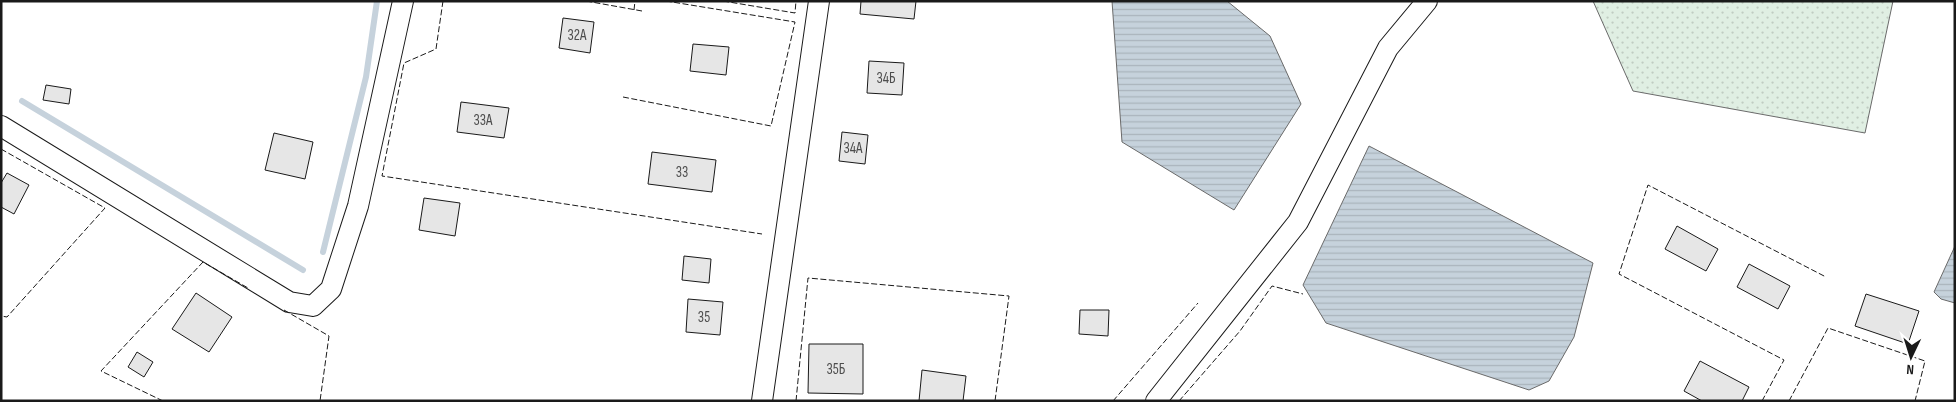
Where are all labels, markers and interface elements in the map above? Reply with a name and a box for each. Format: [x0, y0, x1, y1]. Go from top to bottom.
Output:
house number: 32А [568, 26, 587, 45]
house number: 34Б [876, 69, 896, 88]
house number: 33А [473, 111, 493, 130]
house number: 34А [843, 139, 863, 158]
house number: 33 [676, 163, 688, 182]
house number: 35 [698, 308, 710, 327]
north arrow [1886, 332, 1936, 382]
house number: 35Б [827, 360, 846, 379]
text: N [1906, 361, 1914, 378]

